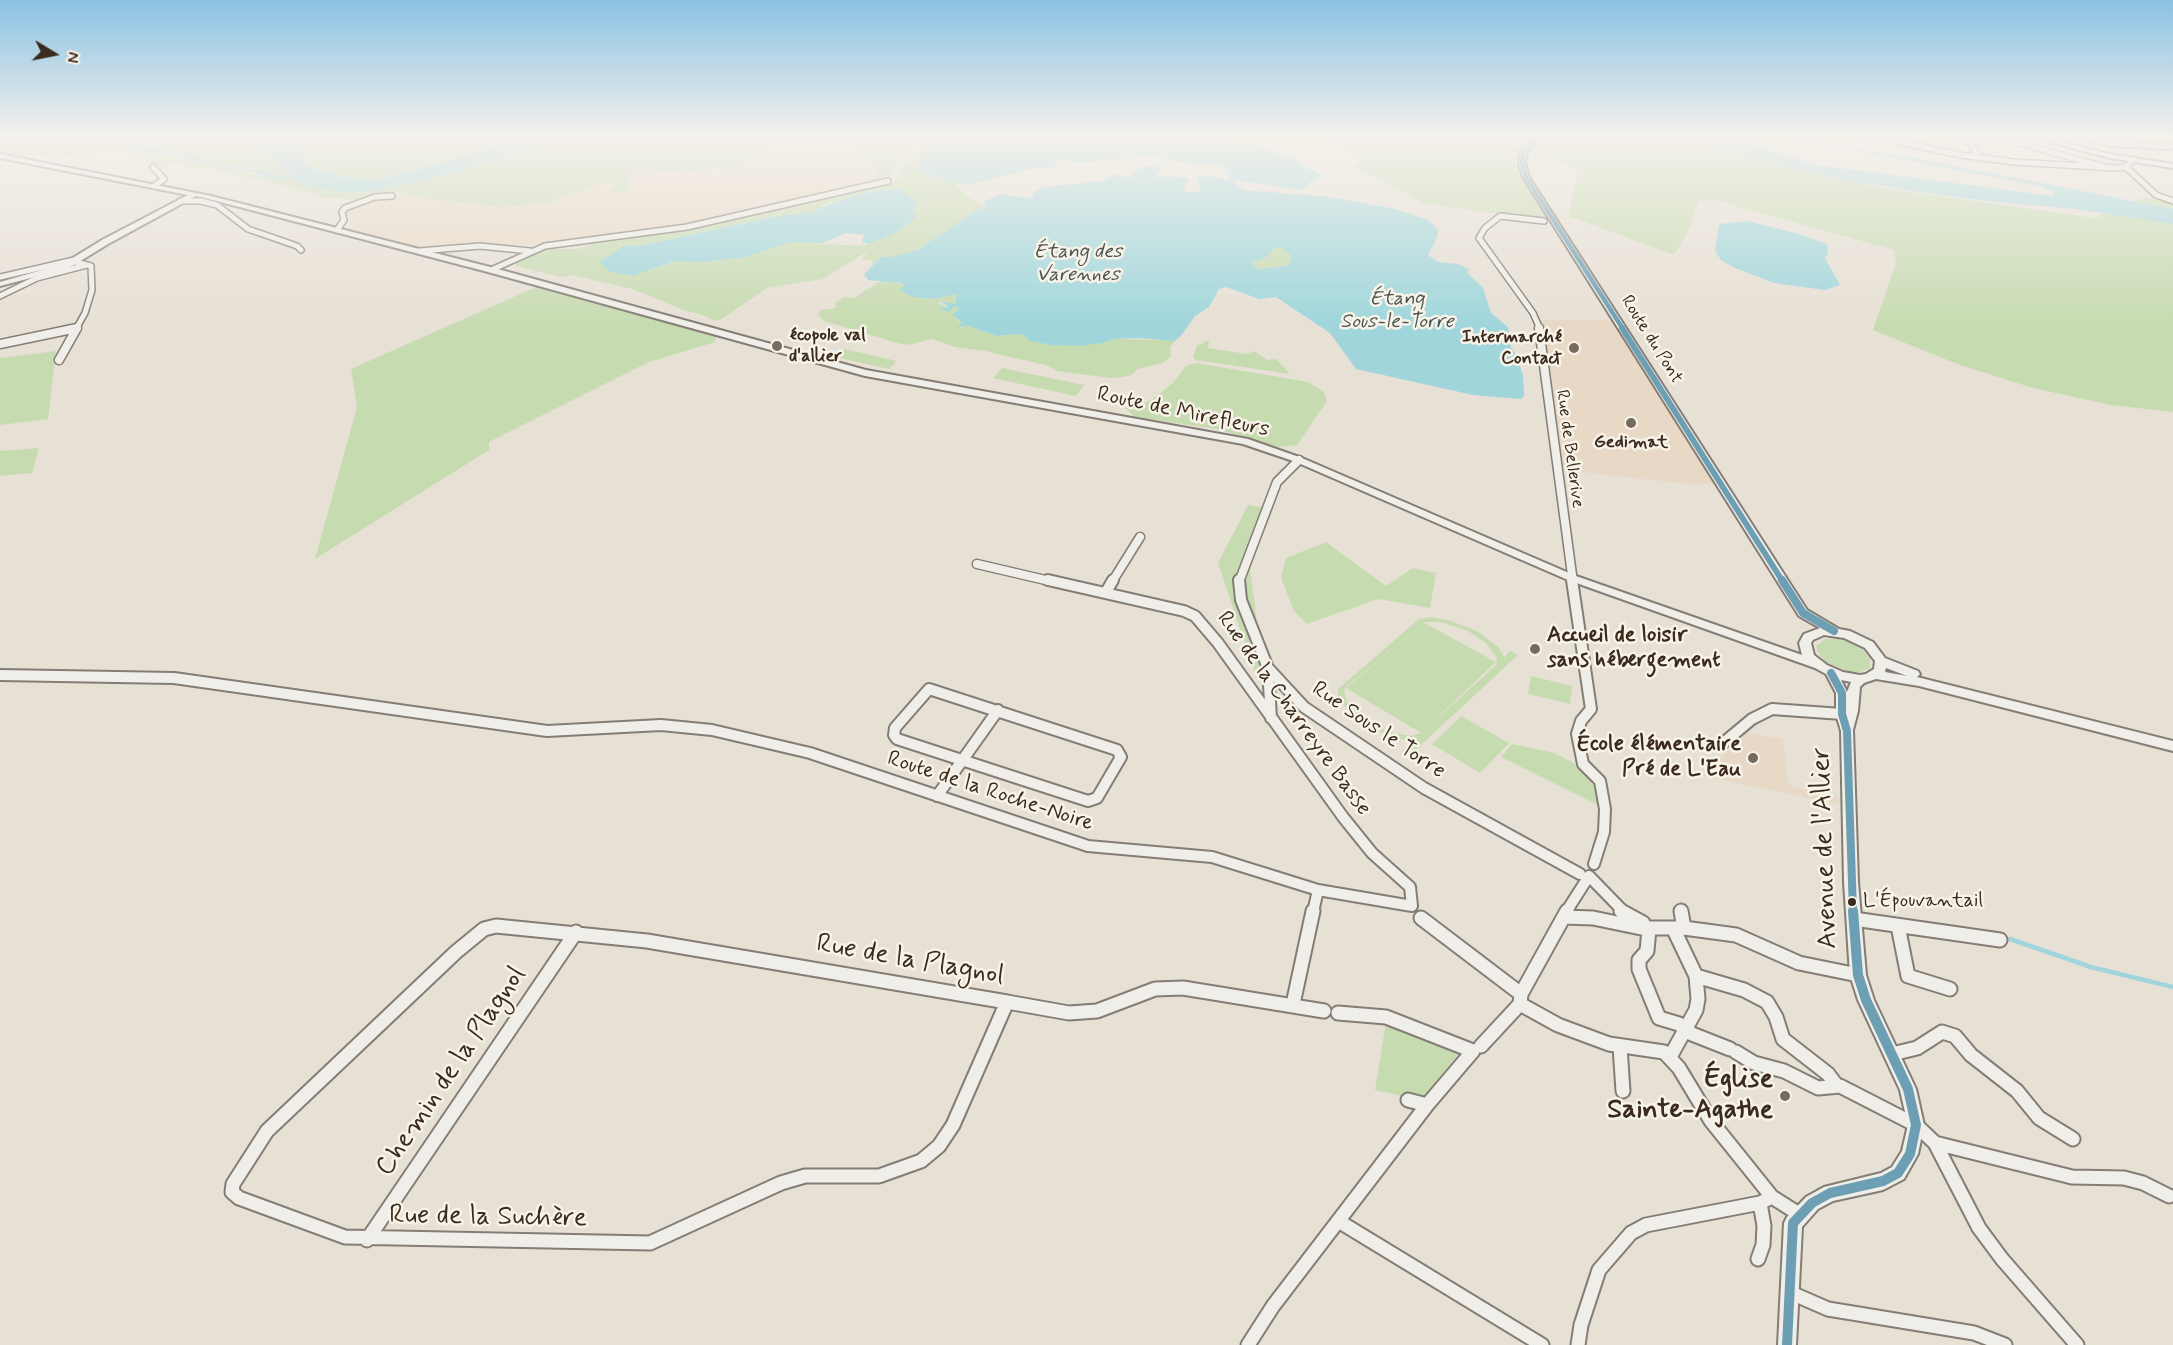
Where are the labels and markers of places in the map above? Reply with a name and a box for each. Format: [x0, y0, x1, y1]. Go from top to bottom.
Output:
place label: écopole val d'allier [789, 325, 866, 368]
place label: Intermarché Contact [1462, 327, 1562, 370]
marker: écopole val d'allier [770, 339, 784, 353]
marker: Intermarché Contact [1567, 341, 1581, 355]
marker: Gedimat [1624, 416, 1638, 430]
place label: Gedimat [1594, 432, 1668, 454]
place label: Accueil de loisir sans hébergement [1547, 623, 1720, 674]
marker: Accueil de loisir sans hébergement [1528, 642, 1542, 656]
place label: École élémentaire Pré de L'Eau [1577, 732, 1741, 784]
marker: École élémentaire Pré de L'Eau [1746, 751, 1760, 765]
place label: L'Épouvantail [1863, 890, 1983, 914]
marker: L'Épouvantail [1846, 896, 1858, 908]
place label: Église Sainte-Agathe [1607, 1064, 1773, 1127]
marker: Église Sainte-Agathe [1778, 1089, 1792, 1103]

